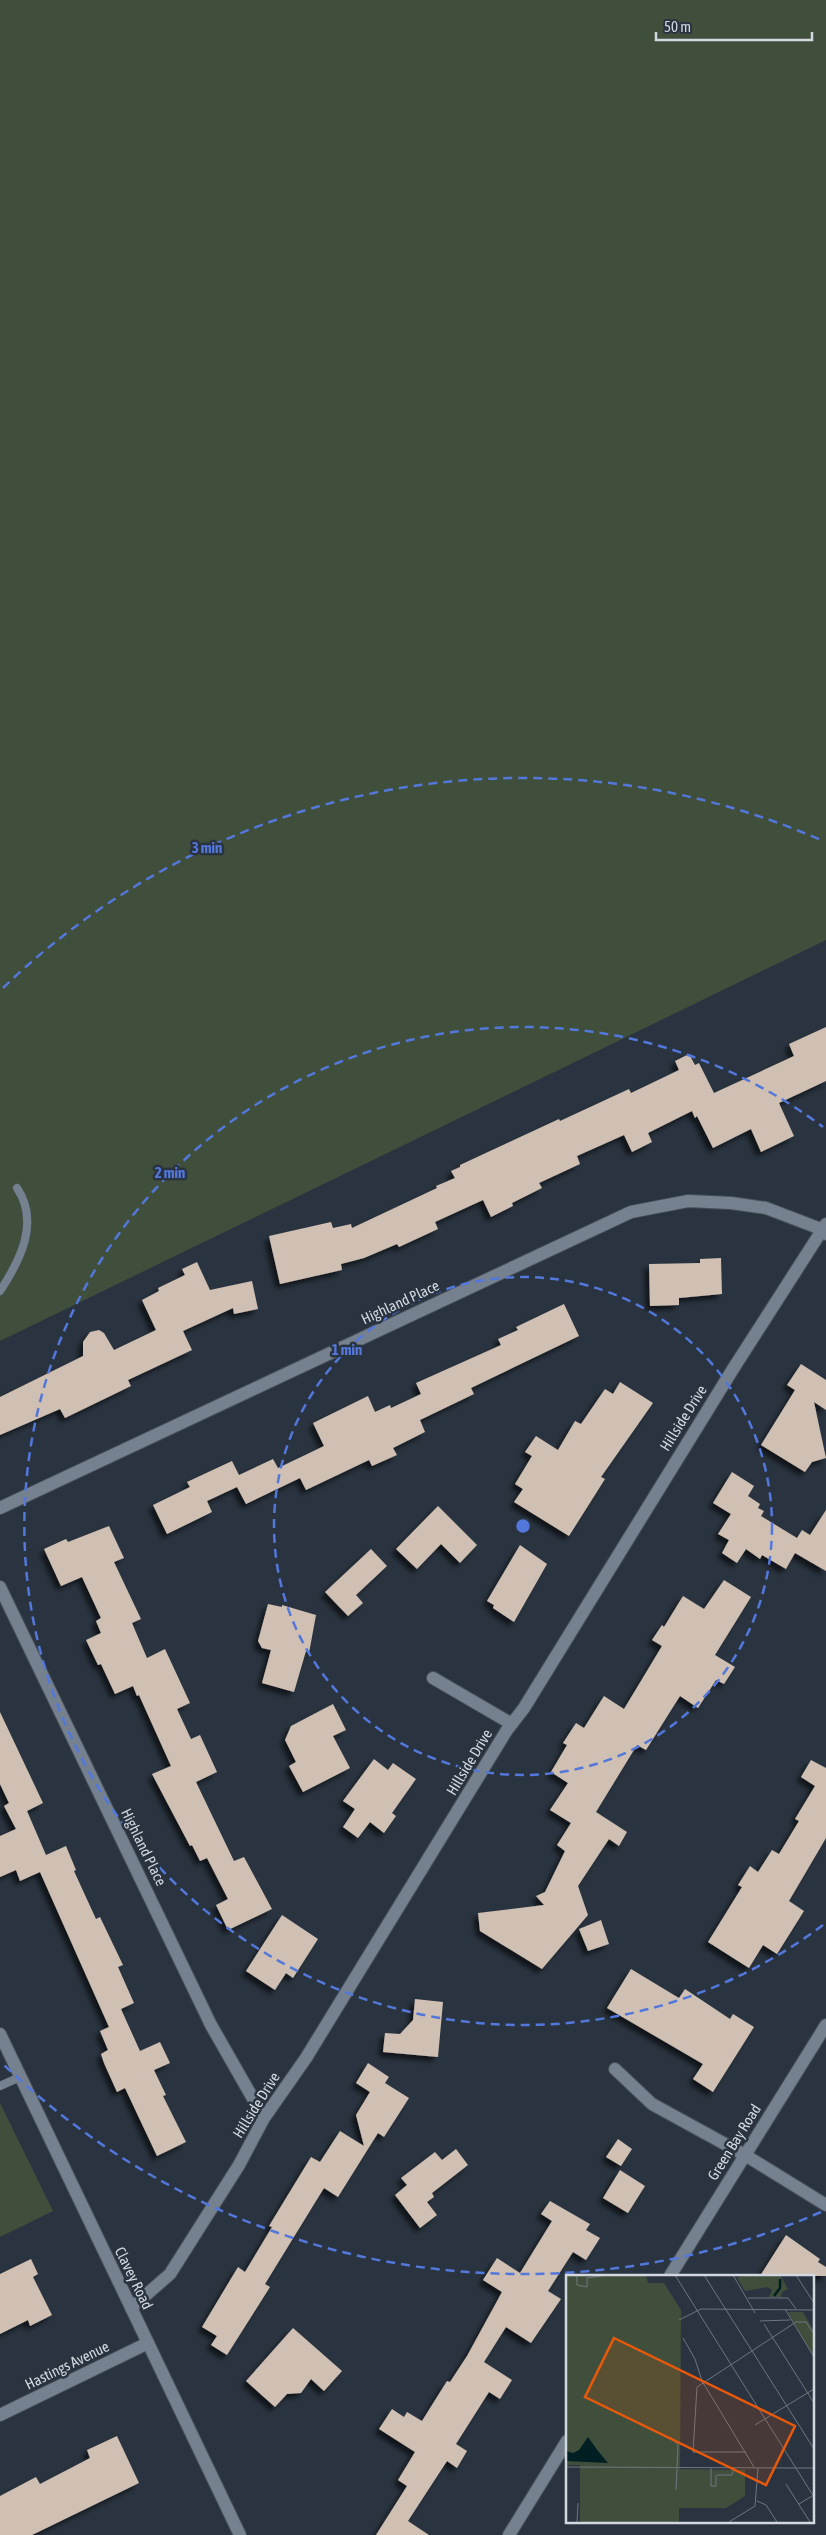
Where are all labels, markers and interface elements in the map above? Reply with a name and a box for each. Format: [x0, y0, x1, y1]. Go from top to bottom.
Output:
scale bar [656, 10, 812, 42]
text: 50 m [664, 18, 691, 35]
text: 3 min [192, 839, 222, 856]
text: 2 min [155, 1164, 185, 1181]
street label: Highland Place [358, 1276, 442, 1327]
text: 1 min [332, 1341, 362, 1358]
street label: Hillside Drive [656, 1382, 710, 1454]
centre of rings [514, 1517, 532, 1535]
street label: Hillside Drive [443, 1726, 495, 1798]
street label: Highland Place [118, 1806, 170, 1889]
street label: Hillside Drive [229, 2069, 283, 2141]
street label: Green Bay Road [704, 2101, 764, 2183]
street label: Clavey Road [112, 2244, 156, 2312]
inset map [566, 2275, 814, 2522]
street label: Hastings Avenue [22, 2337, 112, 2393]

